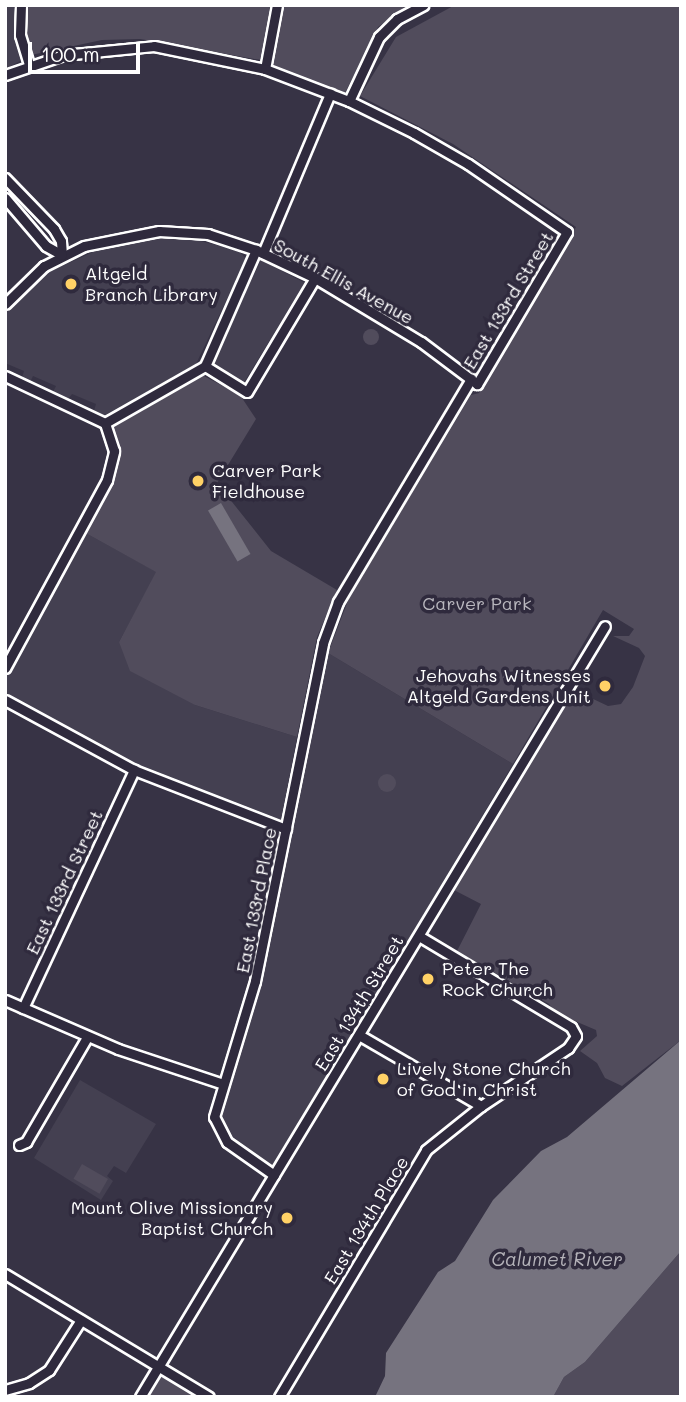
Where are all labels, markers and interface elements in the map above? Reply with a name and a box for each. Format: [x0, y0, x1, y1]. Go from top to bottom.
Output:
scale bar [32, 28, 144, 72]
text: 100 m [41, 40, 100, 67]
street label: East 133rd Street [458, 227, 558, 373]
street label: South Ellis Avenue [270, 234, 418, 328]
place label: Altgeld Branch Library [85, 263, 218, 306]
marker: Altgeld Branch Library [63, 276, 79, 292]
place label: Carver Park Fieldhouse [212, 460, 321, 503]
marker: Carver Park Fieldhouse [190, 473, 206, 489]
park label: Carver Park [422, 592, 532, 614]
place label: Jehovahs Witnesses Altgeld Gardens Unit [407, 665, 591, 708]
marker: Jehovahs Witnesses Altgeld Gardens Unit [597, 678, 613, 694]
street label: East 133rd Street [21, 806, 107, 958]
street label: East 133rd Place [231, 825, 281, 975]
street label: East 134th Street [310, 931, 408, 1075]
place label: Peter The Rock Church [442, 958, 553, 1000]
marker: Peter The Rock Church [420, 971, 436, 987]
place label: Lively Stone Church of God in Christ [397, 1058, 571, 1100]
marker: Lively Stone Church of God in Christ [375, 1071, 391, 1087]
street label: East 134th Place [319, 1152, 413, 1288]
place label: Mount Olive Missionary Baptist Church [71, 1197, 273, 1240]
marker: Mount Olive Missionary Baptist Church [279, 1210, 295, 1226]
water label: Calumet River [491, 1248, 623, 1270]

